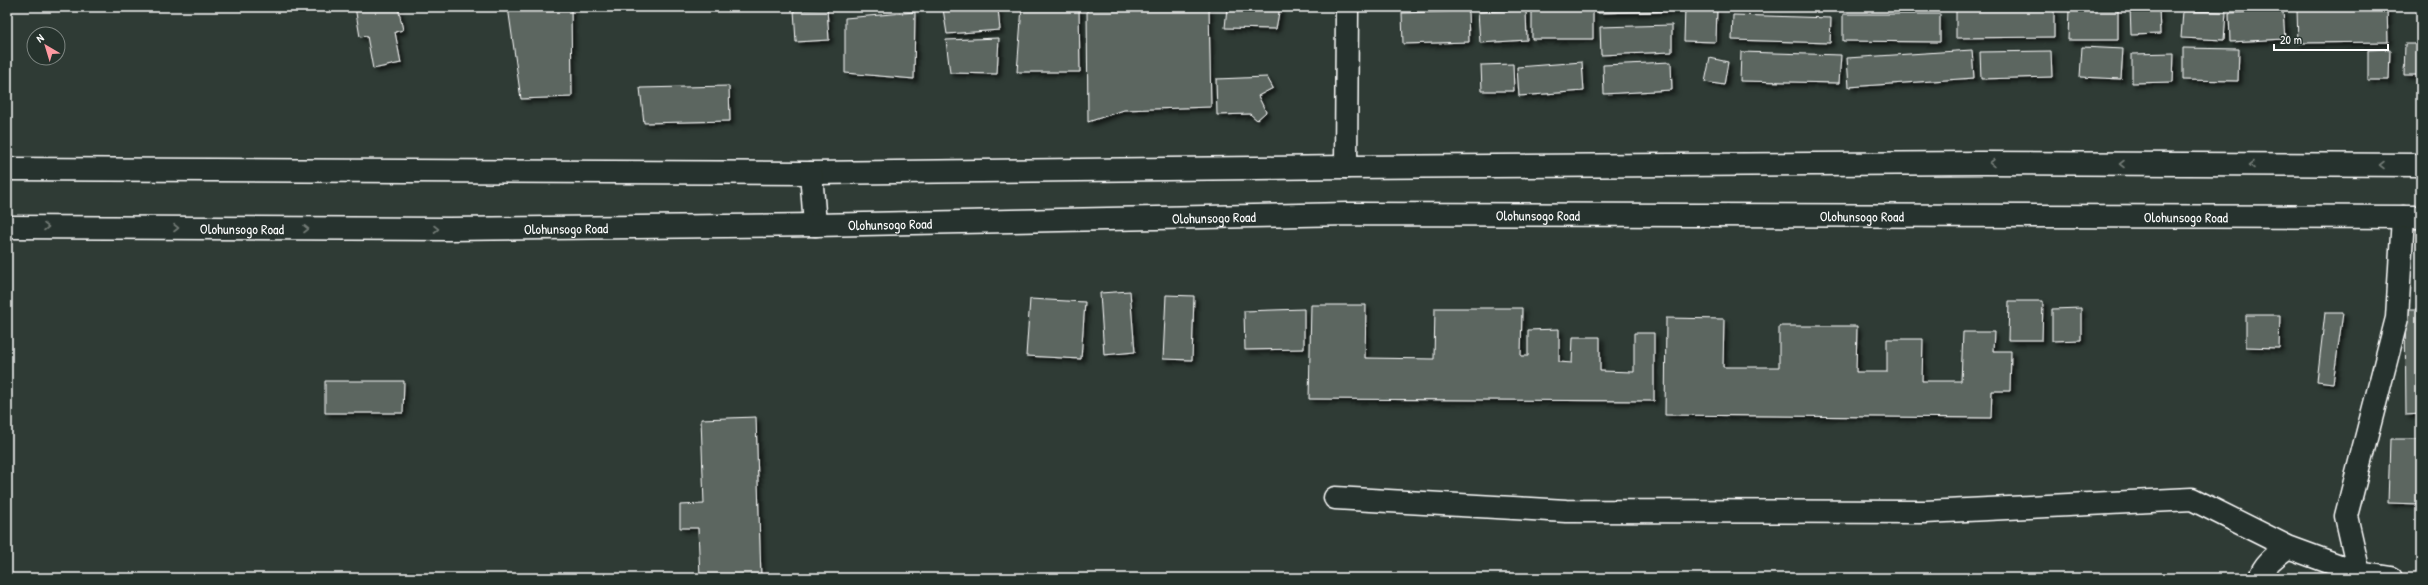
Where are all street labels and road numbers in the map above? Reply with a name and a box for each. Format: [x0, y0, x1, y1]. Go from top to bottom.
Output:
street label: Olohunsogo Road [1496, 205, 1581, 225]
street label: Olohunsogo Road [1172, 206, 1257, 227]
street label: Olohunsogo Road [1820, 206, 1905, 226]
street label: Olohunsogo Road [2144, 207, 2229, 227]
street label: Olohunsogo Road [848, 213, 933, 234]
street label: Olohunsogo Road [200, 218, 285, 239]
street label: Olohunsogo Road [524, 218, 609, 238]

